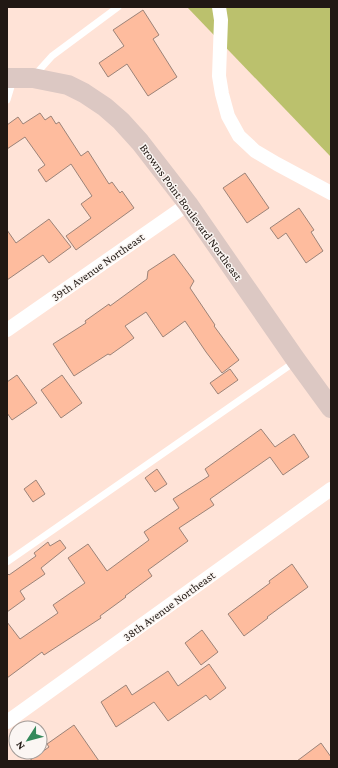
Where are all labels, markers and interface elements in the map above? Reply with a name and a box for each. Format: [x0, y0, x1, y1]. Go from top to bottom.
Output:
street label: Browns Point Boulevard Northeast [137, 141, 246, 284]
street label: 39th Avenue Northeast [49, 229, 148, 304]
street label: 38th Avenue Northeast [120, 567, 219, 644]
north arrow [8, 720, 48, 760]
text: N [13, 739, 27, 752]

